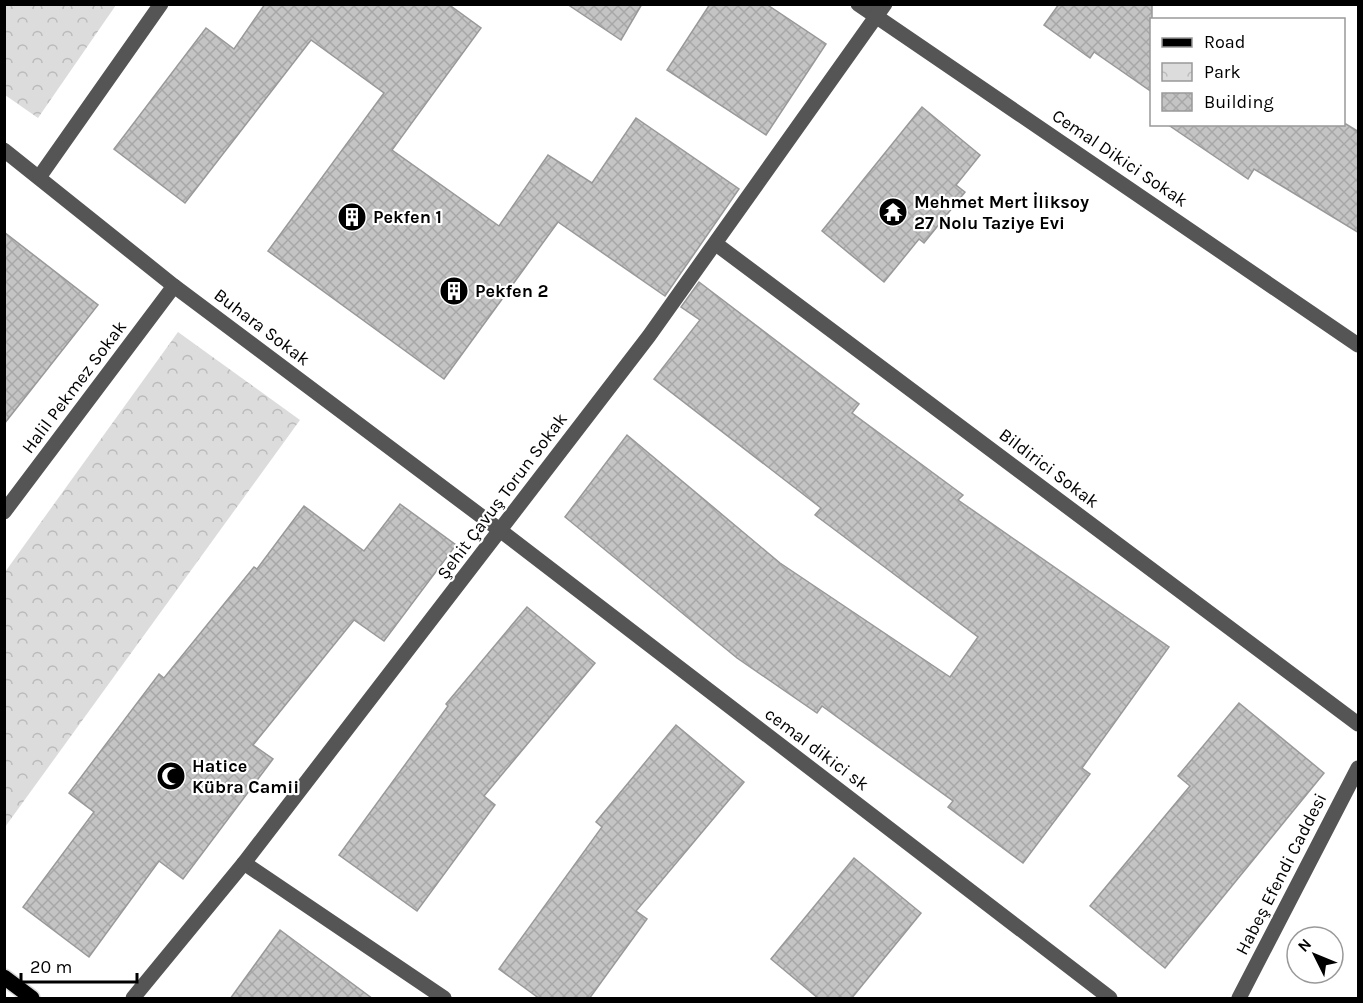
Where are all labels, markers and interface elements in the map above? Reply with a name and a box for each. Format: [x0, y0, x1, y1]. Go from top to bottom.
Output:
legend [1150, 18, 1345, 126]
text: Road [1204, 31, 1245, 53]
text: Park [1204, 61, 1241, 83]
text: Building [1204, 91, 1274, 113]
street label: Cemal Dikici Sokak [1048, 104, 1192, 212]
place label: Mehmet Mert İliksoy 27 Nolu Taziye Evi [914, 191, 1089, 234]
temple icon: Mehmet Mert İliksoy 27 Nolu Taziye Evi [877, 196, 909, 228]
building icon: Pekfen 1 [336, 201, 368, 233]
place label: Pekfen 1 [373, 206, 442, 228]
building icon: Pekfen 2 [438, 275, 470, 307]
place label: Pekfen 2 [475, 280, 548, 302]
street label: Buhara Sokak [210, 284, 314, 370]
street label: Halil Pekmez Sokak [17, 316, 131, 458]
street label: Şehit Çavuş Torun Sokak [432, 408, 572, 584]
street label: Bildirici Sokak [995, 423, 1103, 513]
street label: cemal dikici sk [761, 703, 873, 795]
place label: Hatice Kübra Camii [192, 755, 299, 798]
mosque icon: Hatice Kübra Camii [155, 760, 187, 792]
street label: Habeş Efendi Caddesi [1231, 789, 1331, 959]
north arrow [1285, 925, 1345, 985]
text: N [1294, 934, 1315, 956]
scale bar [21, 946, 136, 984]
text: 20 m [30, 956, 72, 978]

